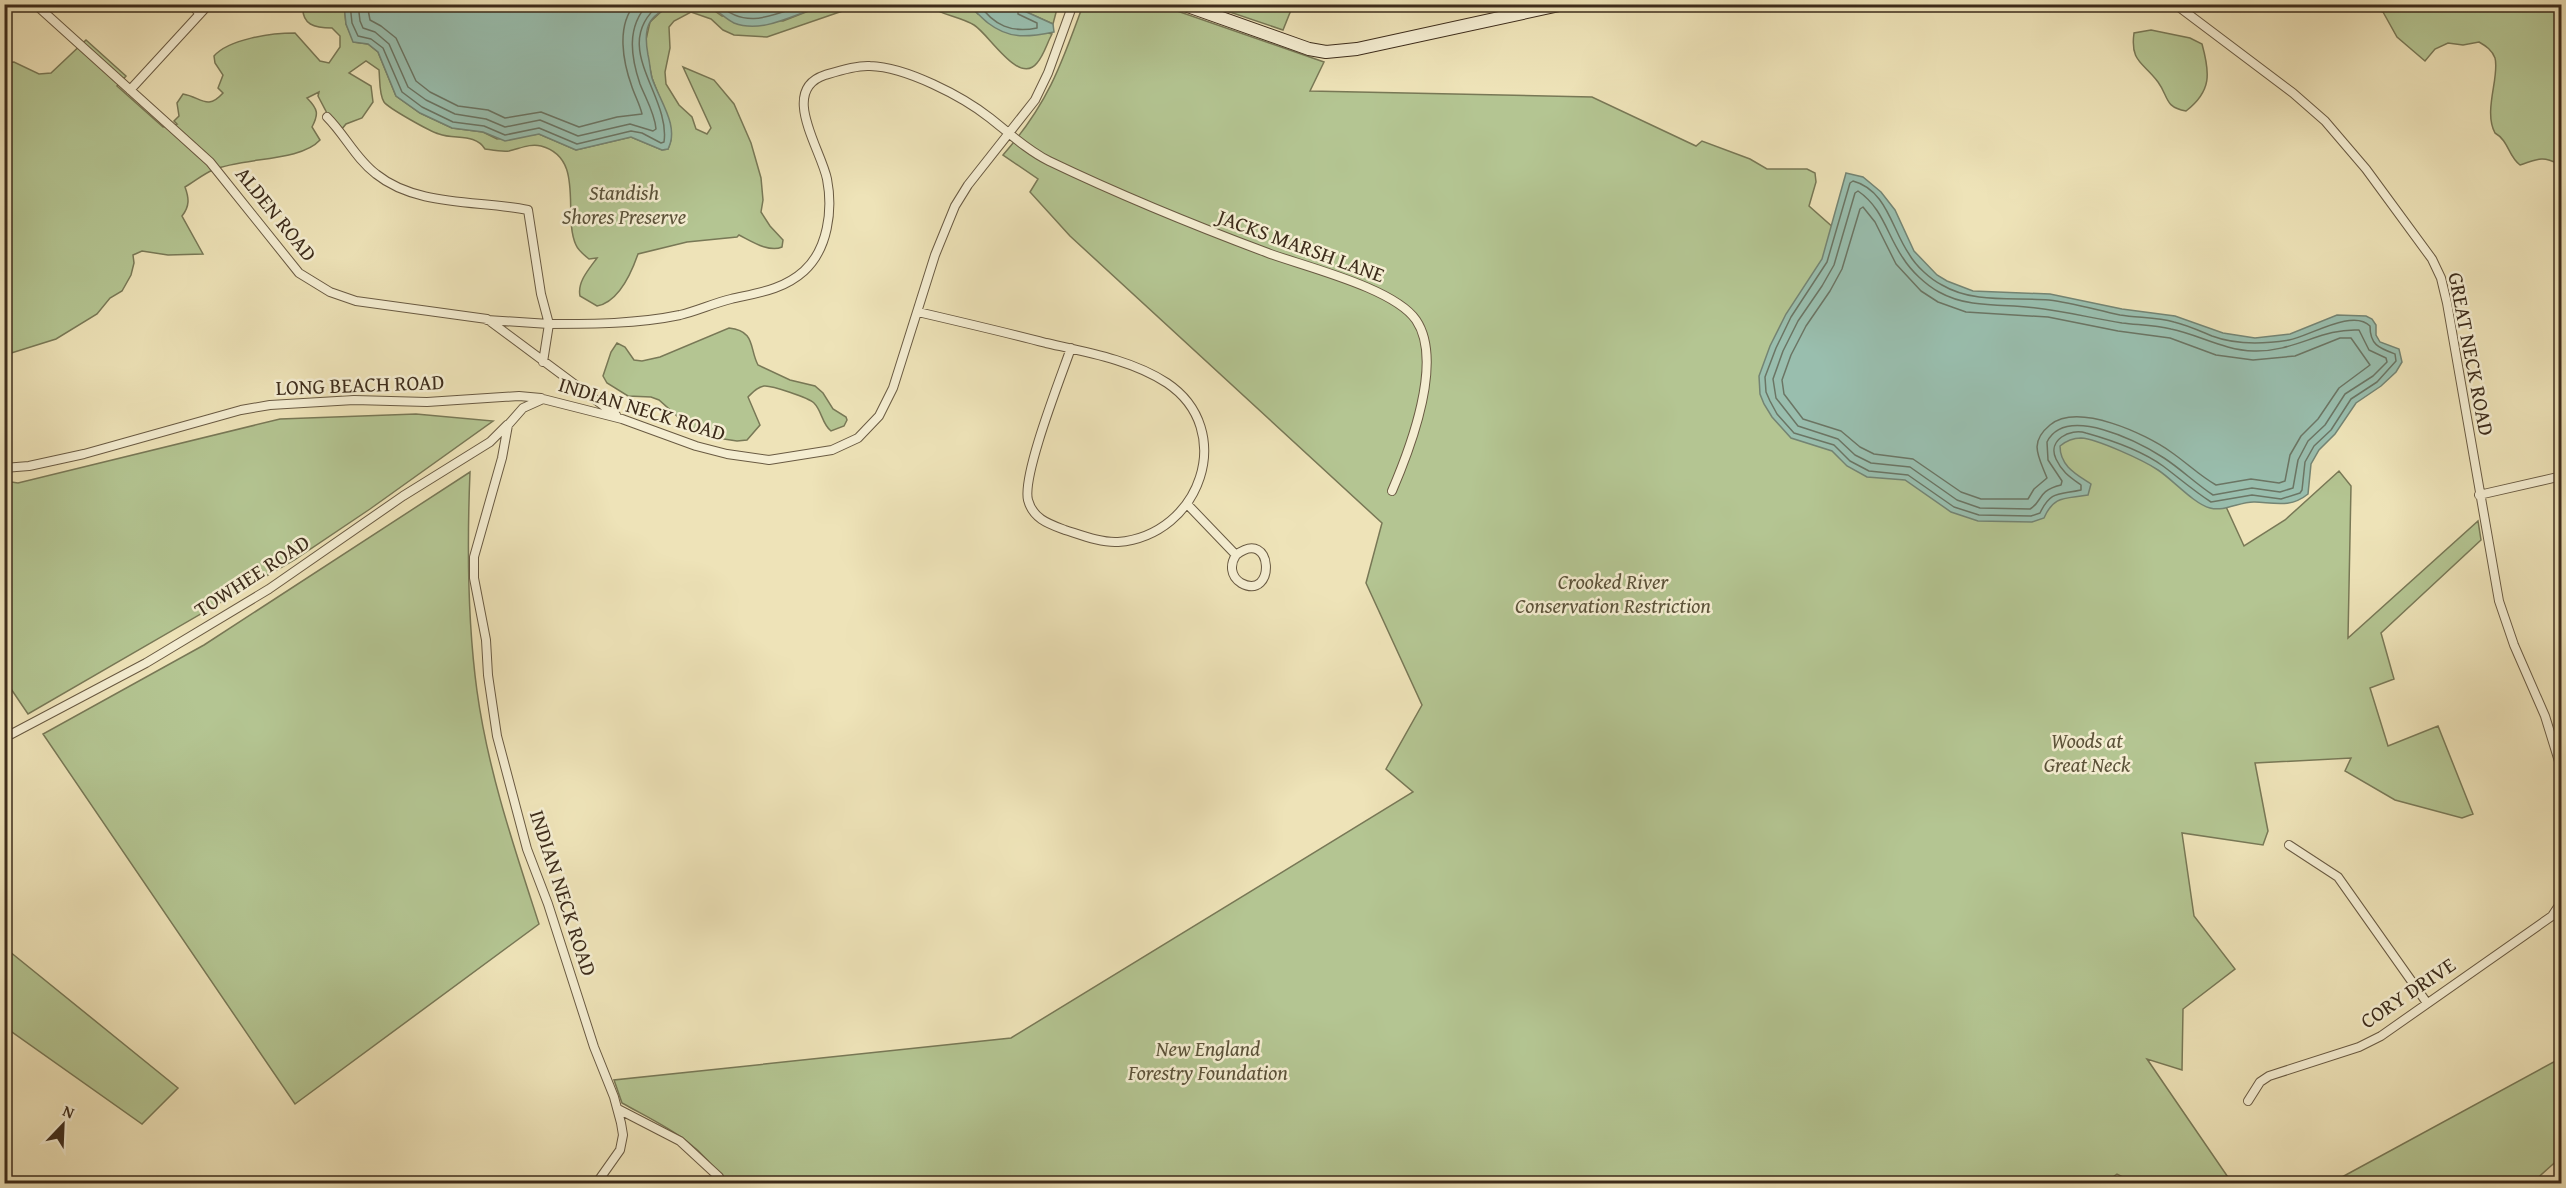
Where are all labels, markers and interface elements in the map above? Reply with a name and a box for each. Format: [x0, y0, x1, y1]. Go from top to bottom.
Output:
street label: ALDEN ROAD [228, 159, 324, 268]
park label: Standish Shores Preserve [562, 177, 686, 232]
street label: JACKS MARSH LANE [1210, 200, 1389, 290]
street label: GREAT NECK ROAD [2440, 270, 2503, 438]
street label: LONG BEACH ROAD [275, 366, 445, 403]
street label: INDIAN NECK ROAD [555, 368, 729, 449]
street label: TOWHEE ROAD [188, 527, 315, 625]
park label: Crooked River Conservation Restriction [1515, 566, 1711, 621]
park label: Woods at Great Neck [2044, 725, 2131, 780]
street label: INDIAN NECK ROAD [522, 806, 605, 980]
street label: CORY DRIVE [2354, 949, 2462, 1036]
park label: New England Forestry Foundation [1127, 1033, 1288, 1088]
north arrow [33, 1095, 93, 1155]
text: N [59, 1098, 79, 1124]

